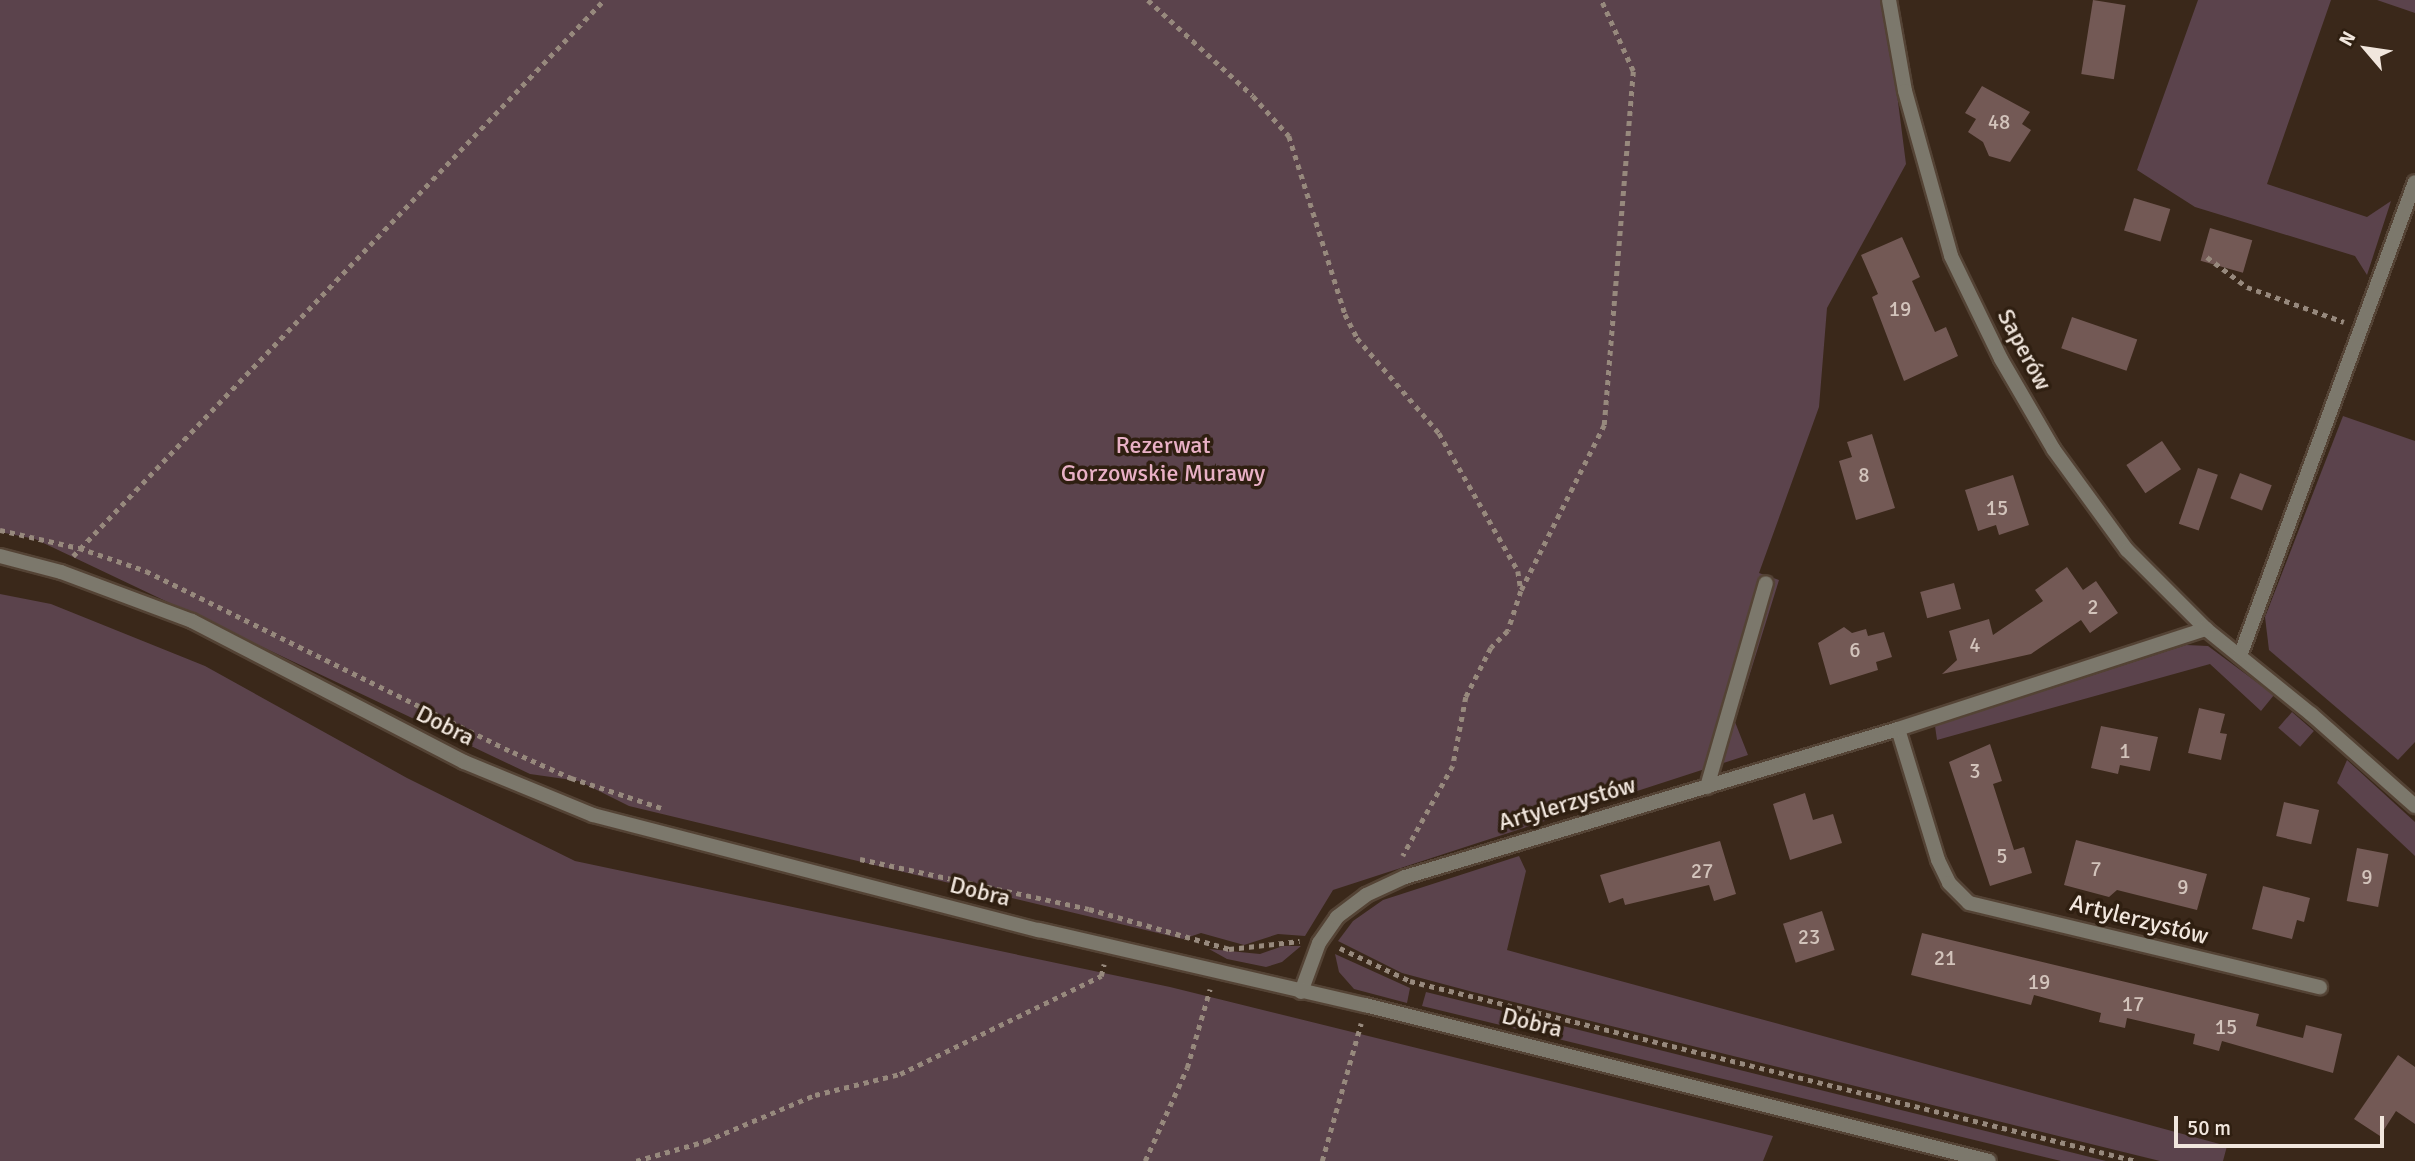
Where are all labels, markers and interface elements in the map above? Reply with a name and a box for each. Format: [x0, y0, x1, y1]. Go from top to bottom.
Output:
north arrow [2331, 14, 2401, 84]
text: N [2334, 27, 2361, 50]
house number: 48 [1988, 109, 2010, 135]
house number: 19 [1889, 296, 1911, 322]
street label: Saperów [1991, 304, 2057, 396]
park label: Rezerwat Gorzowskie Murawy [1061, 432, 1265, 488]
house number: 8 [1858, 462, 1870, 488]
house number: 15 [1986, 495, 2008, 521]
house number: 2 [2087, 594, 2099, 620]
house number: 4 [1969, 632, 1981, 658]
house number: 6 [1849, 637, 1861, 663]
street label: Dobra [411, 699, 479, 753]
house number: 1 [2119, 738, 2131, 764]
house number: 3 [1969, 758, 1981, 784]
street label: Artylerzystów [1495, 771, 1639, 837]
house number: 5 [1996, 843, 2008, 869]
house number: 7 [2090, 856, 2102, 882]
house number: 27 [1691, 858, 1713, 884]
house number: 9 [2361, 864, 2373, 890]
street label: Dobra [947, 871, 1013, 913]
house number: 9 [2177, 874, 2189, 900]
street label: Artylerzystów [2067, 889, 2211, 951]
house number: 23 [1798, 924, 1820, 950]
house number: 21 [1934, 945, 1956, 971]
house number: 19 [2028, 969, 2050, 995]
house number: 17 [2122, 991, 2144, 1017]
street label: Dobra [1499, 1002, 1565, 1044]
house number: 15 [2215, 1014, 2237, 1040]
scale bar [2177, 1102, 2387, 1146]
text: 50 m [2187, 1115, 2231, 1141]

